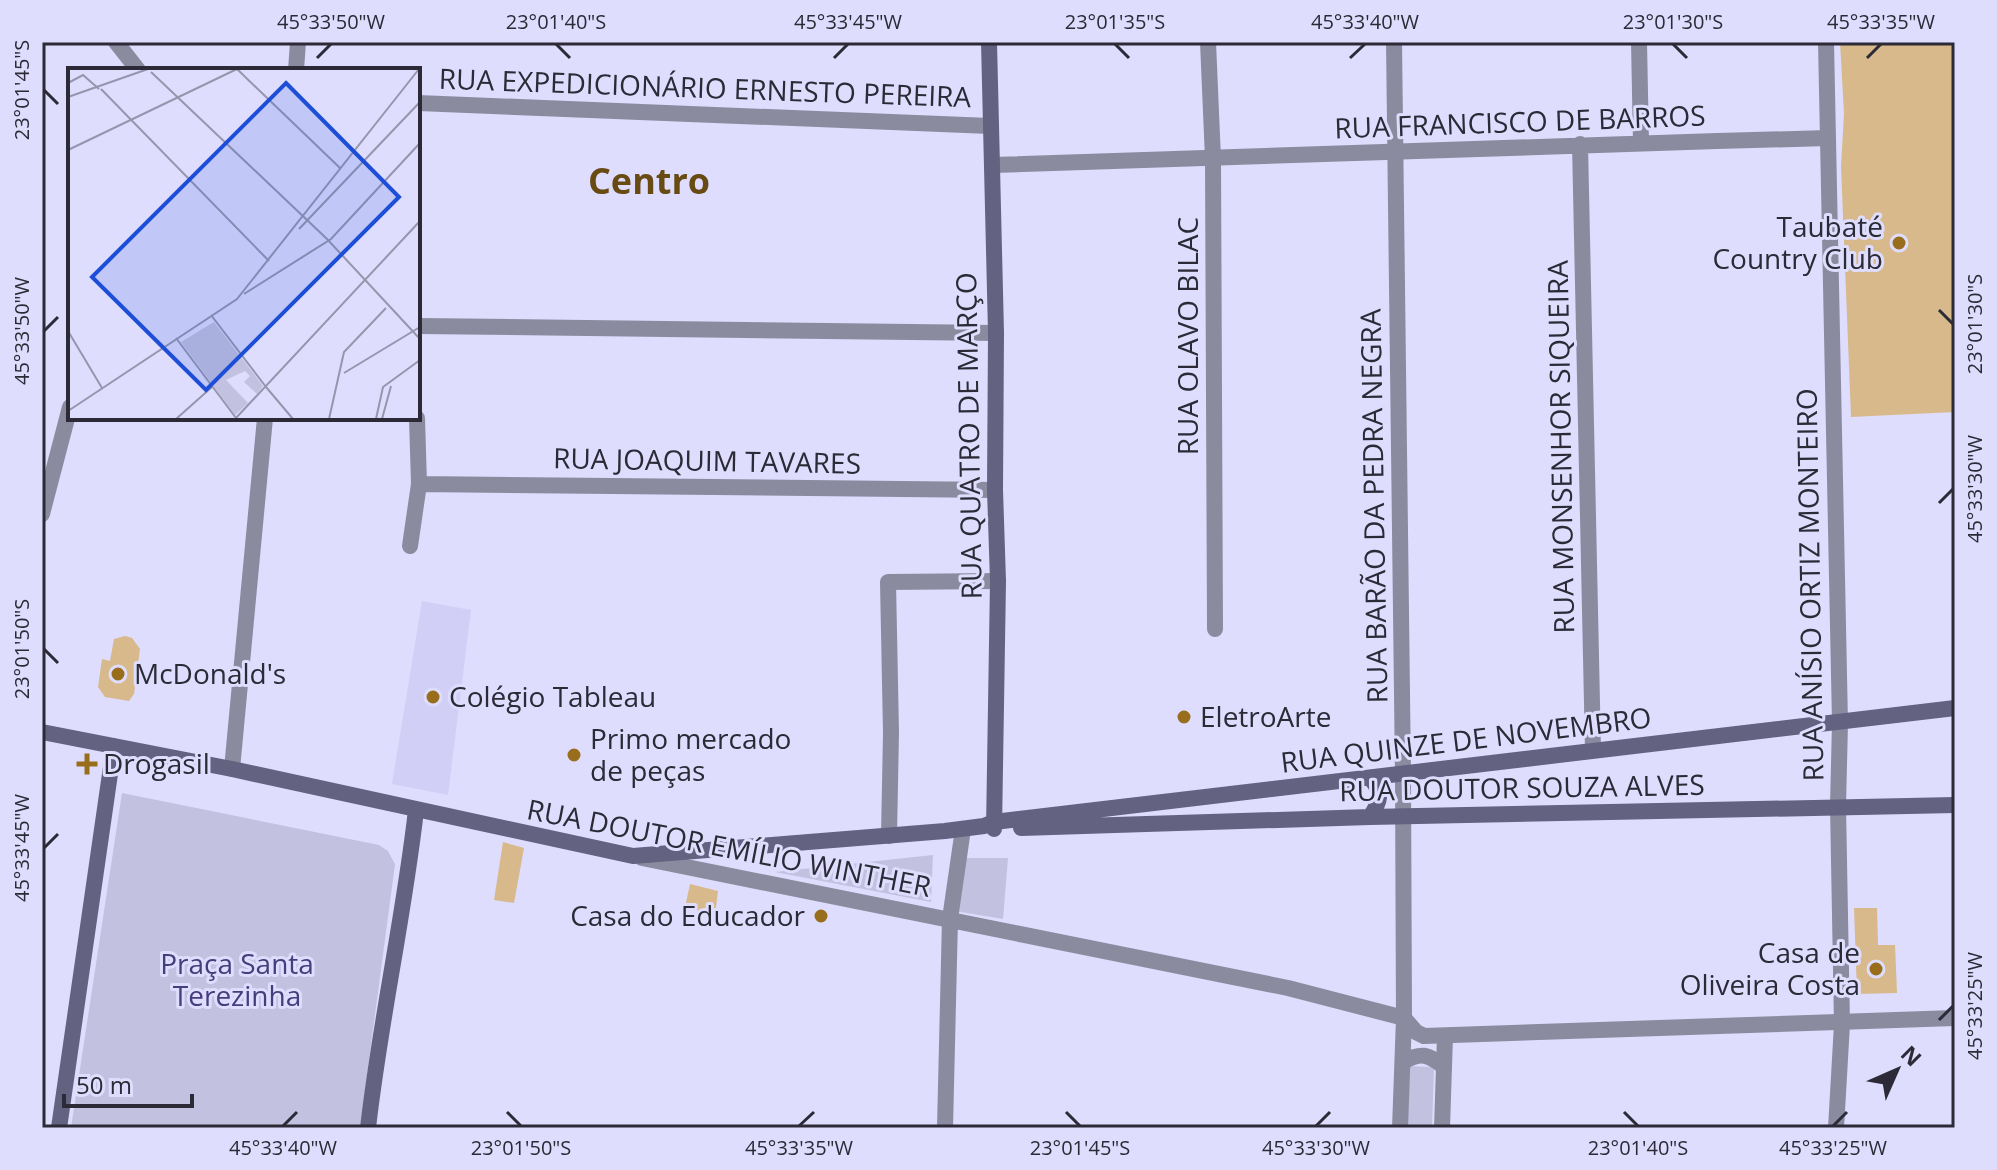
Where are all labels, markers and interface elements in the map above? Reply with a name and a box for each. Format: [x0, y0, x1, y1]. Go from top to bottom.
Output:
text: 45°33'50"W [277, 8, 386, 35]
text: 23°01'40"S [506, 8, 606, 35]
text: 45°33'45"W [794, 8, 903, 35]
text: 23°01'35"S [1065, 8, 1165, 35]
text: 45°33'40"W [1311, 8, 1420, 35]
text: 23°01'30"S [1623, 8, 1723, 35]
text: 45°33'35"W [1827, 8, 1936, 35]
text: 23°01'45"S [8, 40, 35, 140]
street label: RUA EXPEDICIONÁRIO ERNESTO PEREIRA [438, 59, 972, 115]
inset map [68, 68, 420, 420]
street label: RUA FRANCISCO DE BARROS [1334, 96, 1706, 146]
district label: Centro [588, 156, 710, 205]
place label: Taubaté Country Club [1712, 207, 1883, 277]
street label: RUA OLAVO BILAC [1168, 217, 1206, 455]
marker: Taubaté Country Club [1890, 234, 1908, 252]
street label: RUA MONSENHOR SIQUEIRA [1538, 260, 1582, 634]
street label: RUA QUATRO DE MARÇO [946, 272, 990, 600]
text: 23°01'30"S [1961, 274, 1988, 374]
text: 45°33'50"W [8, 276, 35, 385]
street label: RUA BARÃO DA PEDRA NEGRA [1351, 308, 1395, 704]
street label: RUA ANÍSIO ORTIZ MONTEIRO [1787, 388, 1831, 782]
text: 45°33'30"W [1961, 434, 1988, 543]
street label: RUA JOAQUIM TAVARES [553, 438, 861, 482]
text: 23°01'50"S [8, 599, 35, 699]
place label: McDonald's [134, 654, 286, 692]
marker: McDonald's [109, 665, 127, 683]
place label: Colégio Tableau [449, 677, 656, 715]
marker: Colégio Tableau [424, 688, 442, 706]
place label: EletroArte [1200, 697, 1331, 735]
street label: RUA QUINZE DE NOVEMBRO [1278, 697, 1653, 781]
marker: EletroArte [1175, 708, 1193, 726]
place label: Primo mercado de peças [590, 719, 791, 789]
place label: Drogasil [103, 744, 210, 782]
marker: Primo mercado de peças [565, 746, 583, 764]
marker: Drogasil [78, 755, 96, 773]
street label: RUA DOUTOR SOUZA ALVES [1339, 765, 1705, 809]
street label: RUA DOUTOR EMÍLIO WINTHER [524, 789, 934, 905]
text: 45°33'45"W [8, 793, 35, 902]
place label: Casa do Educador [570, 896, 806, 934]
marker: Casa do Educador [812, 907, 830, 925]
place label: Casa de Oliveira Costa [1680, 933, 1860, 1003]
park label: Praça Santa Terezinha [160, 944, 314, 1014]
text: 45°33'25"W [1961, 951, 1988, 1060]
marker: Casa de Oliveira Costa [1867, 960, 1885, 978]
north arrow [1857, 1030, 1937, 1110]
text: N [1895, 1038, 1929, 1072]
scale bar [64, 1058, 192, 1108]
text: 50 m [76, 1068, 132, 1101]
text: 45°33'40"W [229, 1134, 338, 1161]
text: 23°01'50"S [471, 1134, 571, 1161]
text: 45°33'35"W [745, 1134, 854, 1161]
text: 23°01'45"S [1030, 1134, 1130, 1161]
text: 45°33'30"W [1262, 1134, 1371, 1161]
text: 23°01'40"S [1588, 1134, 1688, 1161]
text: 45°33'25"W [1779, 1134, 1888, 1161]

